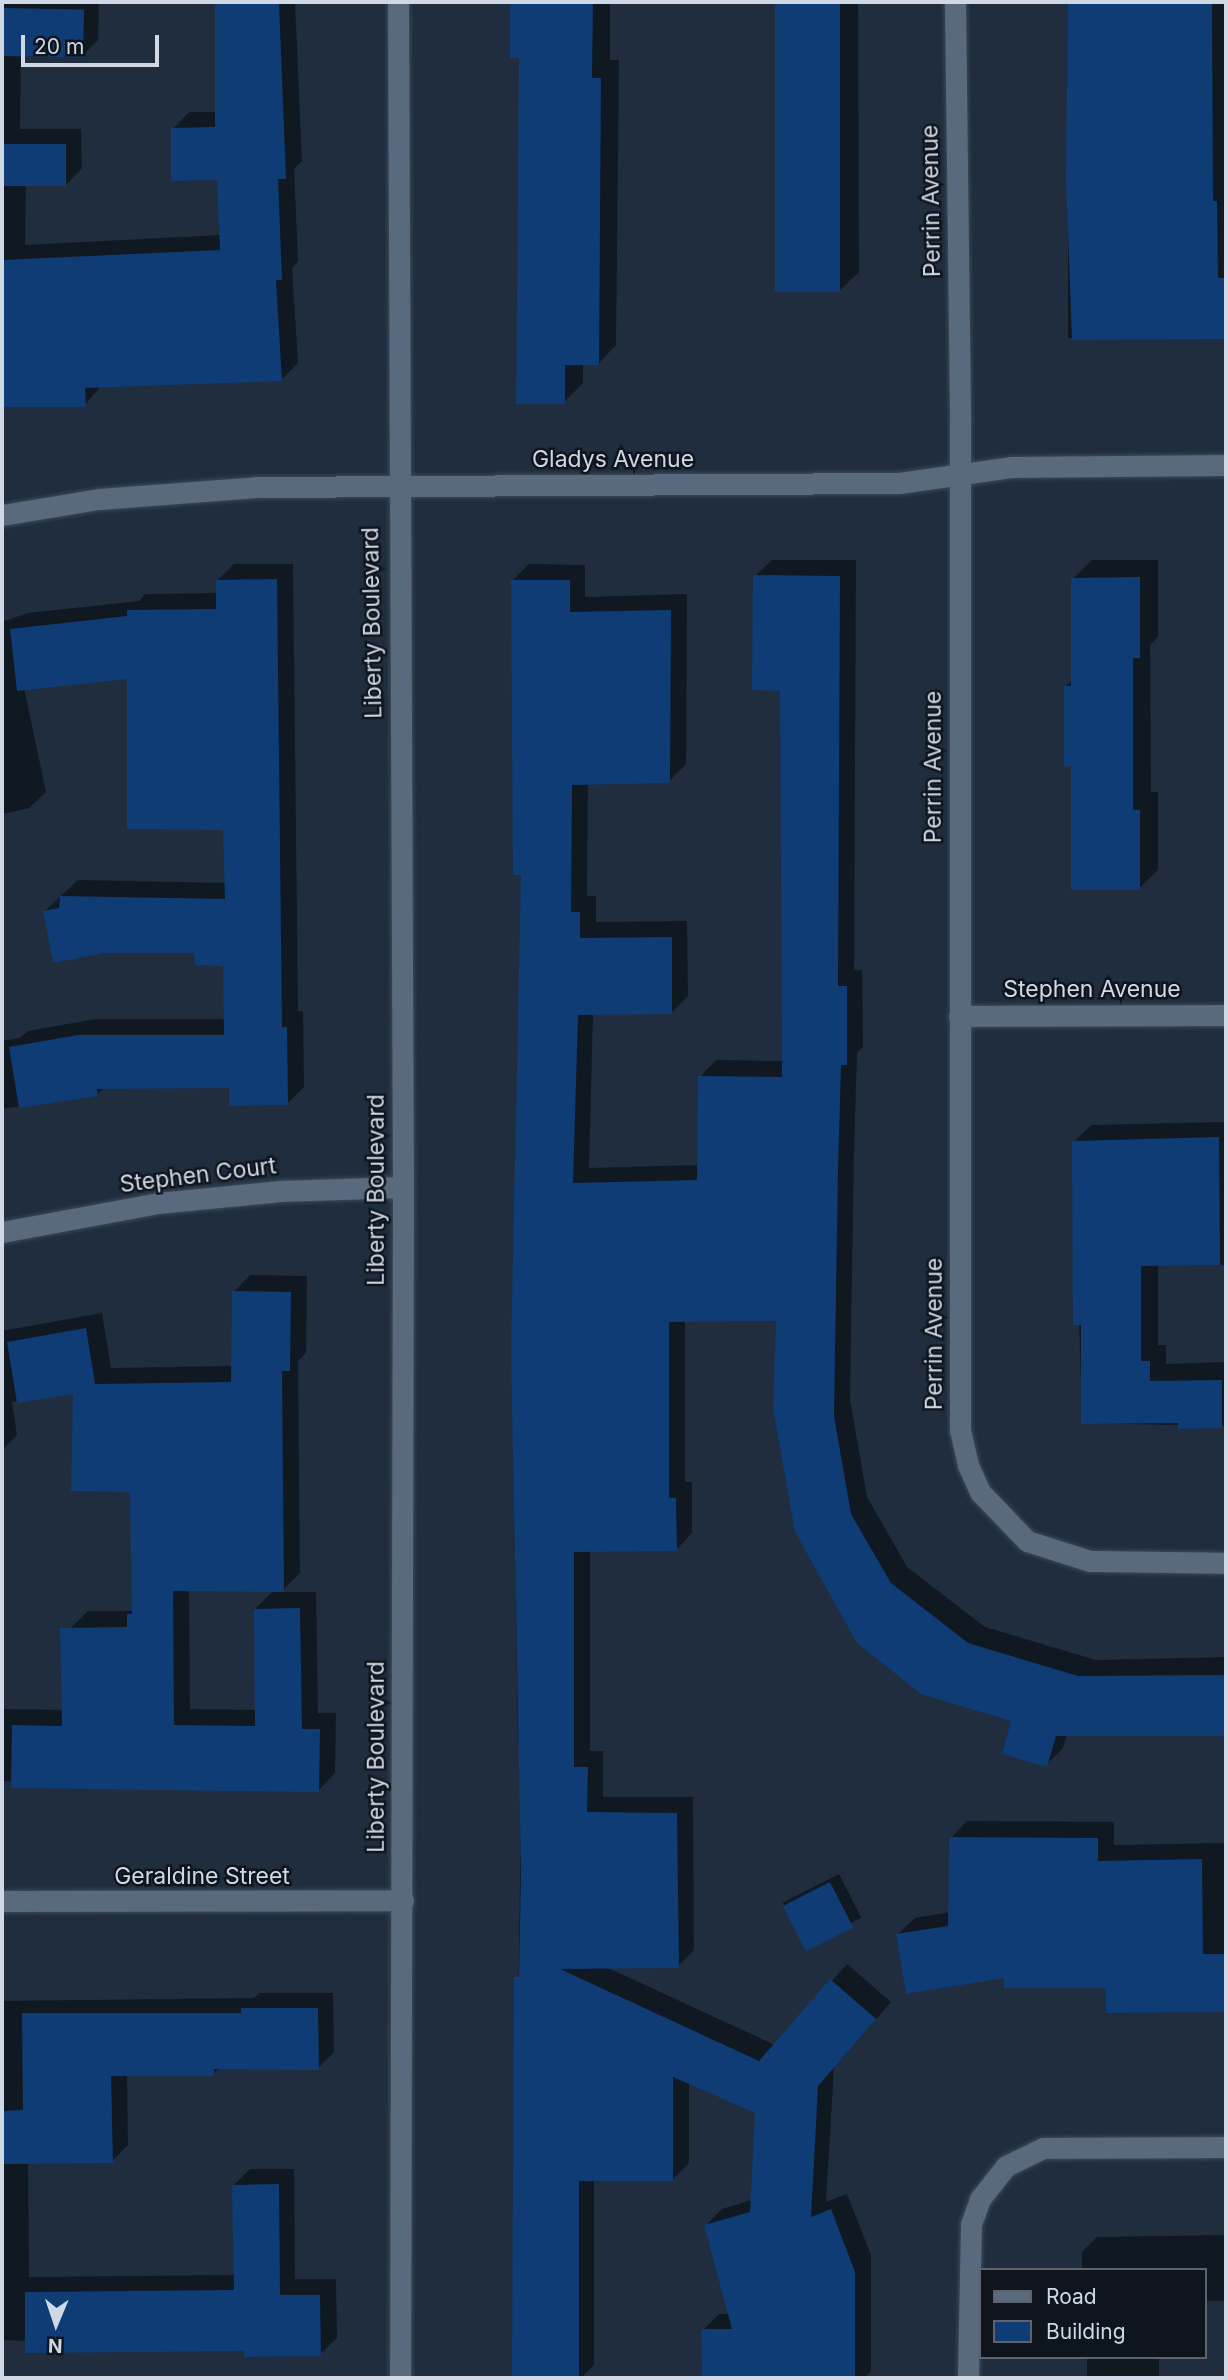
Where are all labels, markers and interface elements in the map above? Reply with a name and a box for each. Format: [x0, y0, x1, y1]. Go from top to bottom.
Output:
scale bar [24, 21, 163, 65]
text: 20 m [34, 34, 84, 59]
street label: Perrin Avenue [916, 125, 946, 277]
street label: Gladys Avenue [532, 445, 694, 473]
street label: Liberty Boulevard [357, 527, 387, 719]
street label: Perrin Avenue [919, 691, 947, 843]
street label: Stephen Avenue [1003, 975, 1181, 1003]
street label: Liberty Boulevard [362, 1094, 390, 1286]
street label: Stephen Court [118, 1152, 278, 1198]
street label: Perrin Avenue [920, 1258, 948, 1410]
street label: Liberty Boulevard [362, 1661, 390, 1853]
street label: Geraldine Street [114, 1862, 290, 1890]
legend [979, 2268, 1207, 2359]
text: Road [1046, 2284, 1097, 2309]
north arrow [21, 2289, 91, 2359]
text: Building [1046, 2319, 1126, 2344]
text: N [48, 2334, 63, 2357]

